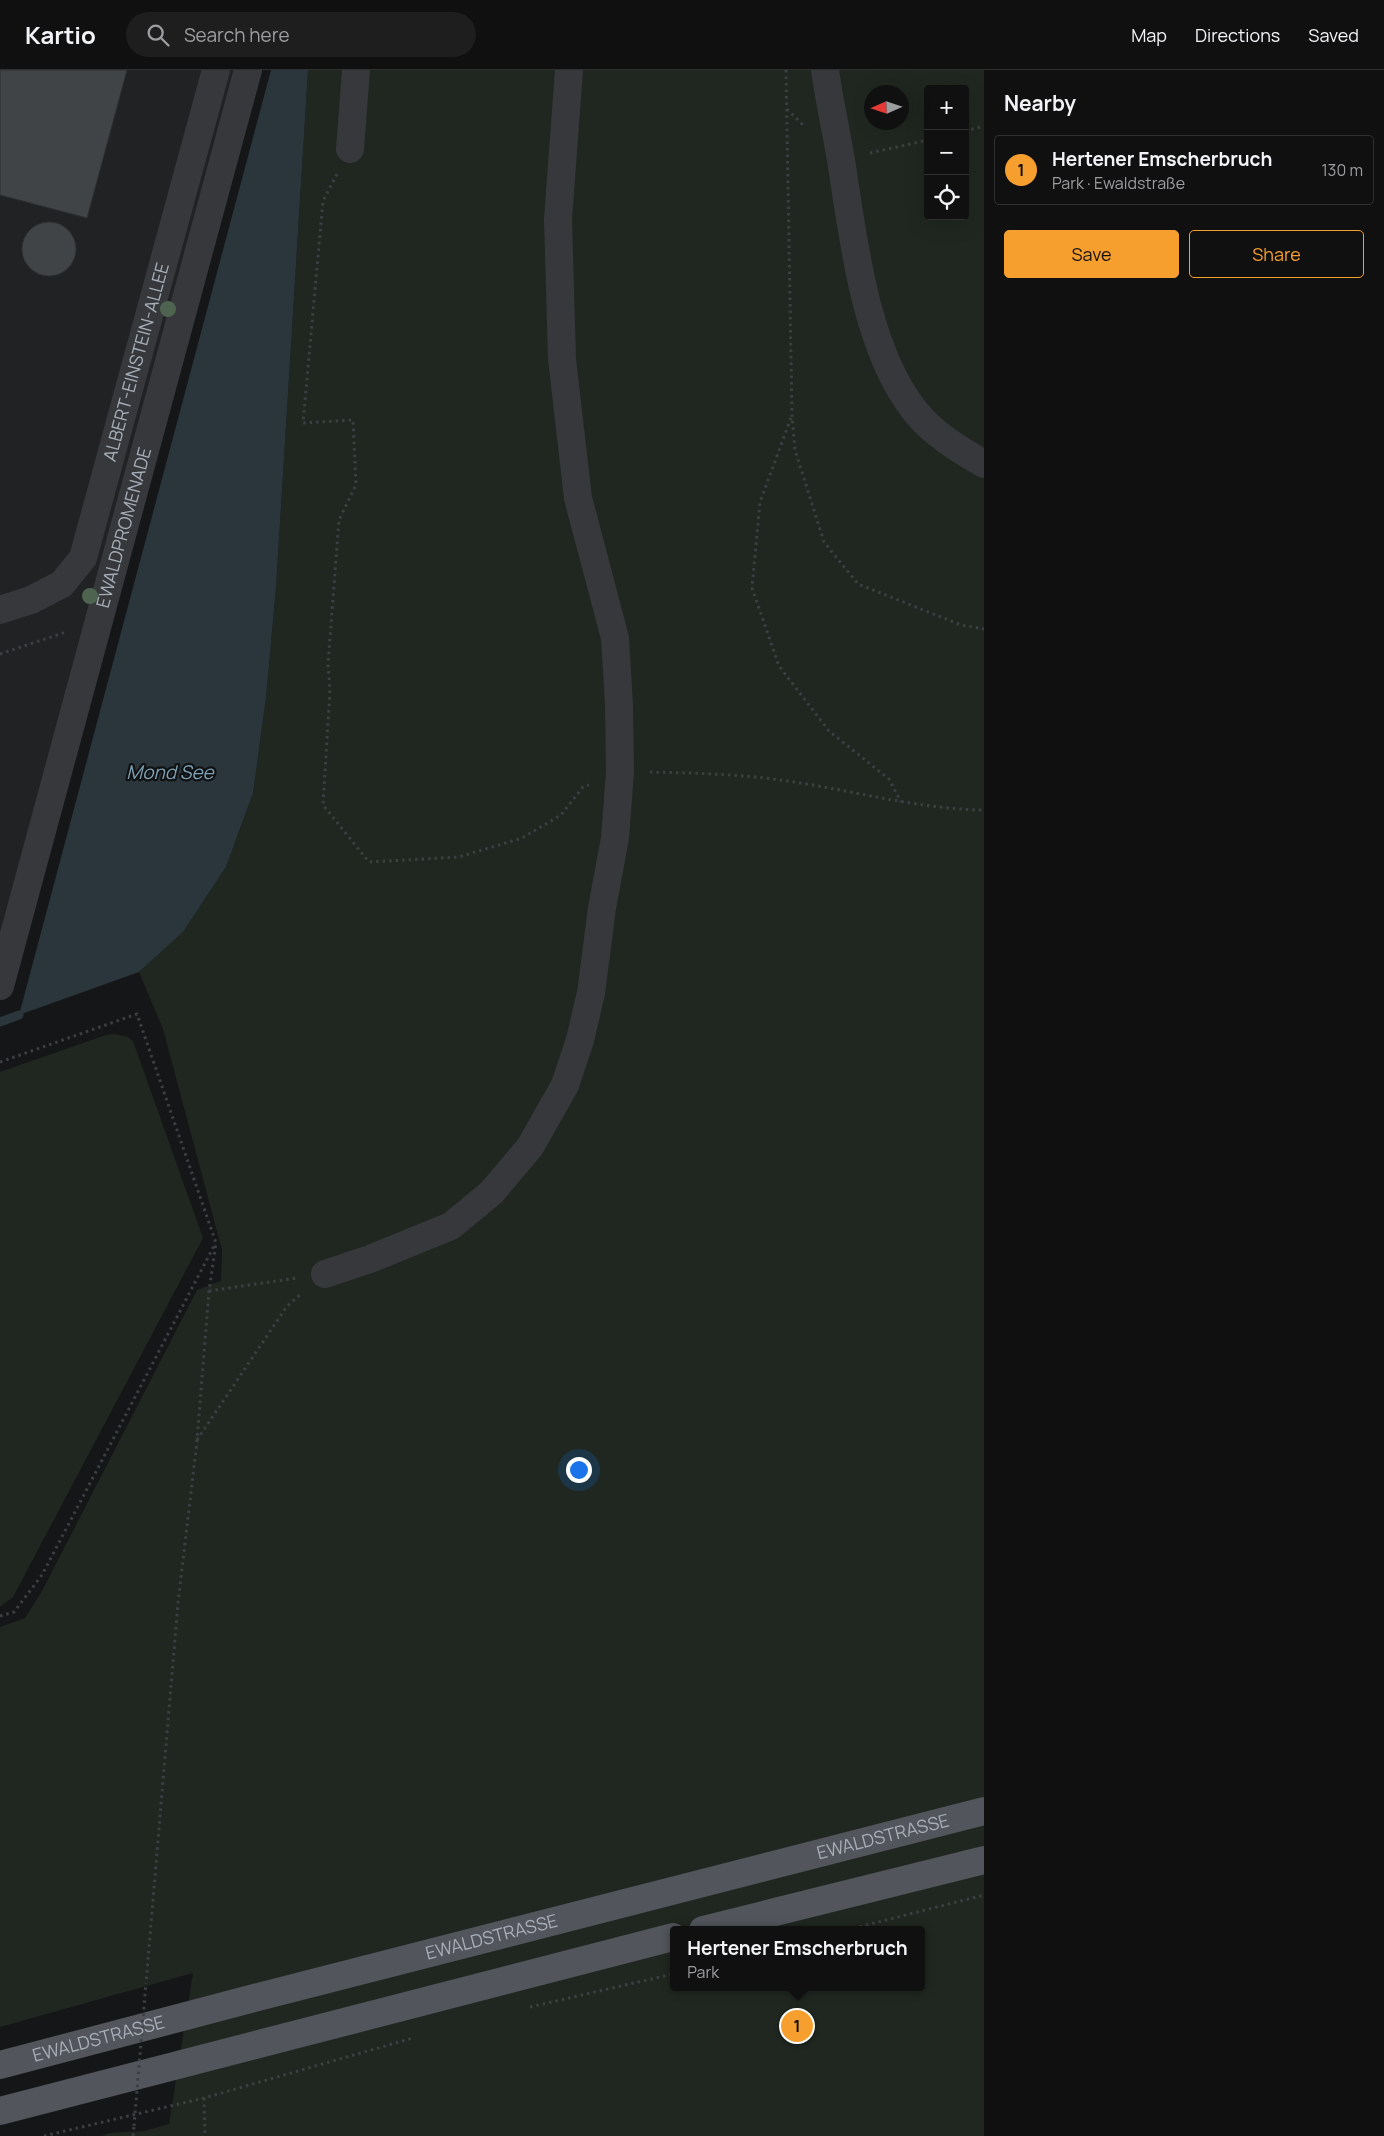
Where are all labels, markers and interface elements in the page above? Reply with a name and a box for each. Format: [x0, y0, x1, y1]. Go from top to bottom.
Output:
search box [126, 12, 476, 57]
text: Kartio [25, 18, 96, 51]
icon: search [144, 21, 172, 49]
text: Search here [184, 22, 290, 48]
text: Map [1131, 23, 1167, 47]
text: Directions [1195, 23, 1280, 47]
text: Saved [1308, 23, 1359, 47]
north arrow [864, 85, 909, 130]
map controls [924, 85, 969, 220]
button: + [924, 85, 969, 130]
text: Nearby [1004, 89, 1076, 117]
button: − [924, 130, 969, 175]
text: Hertener Emscherbruch [1052, 146, 1272, 172]
text: 1 [1017, 159, 1025, 181]
text: 130 m [1321, 159, 1363, 181]
text: Park · Ewaldstraße [1052, 172, 1185, 194]
button: locate [924, 175, 969, 220]
button: Save [1004, 230, 1179, 278]
button: Share [1189, 230, 1364, 278]
street label: ALBERT-EINSTEIN-ALLEE [97, 260, 174, 464]
street label: EWALDPROMENADE [90, 444, 156, 610]
water label: Mond See [126, 759, 216, 785]
your location [566, 1457, 592, 1483]
street label: EWALDSTRASSE [814, 1807, 951, 1864]
street label: EWALDSTRASSE [423, 1908, 560, 1965]
popup [670, 1926, 925, 1991]
text: Hertener Emscherbruch [687, 1935, 908, 1961]
text: Park [687, 1961, 719, 1983]
pin: 1 [781, 2007, 813, 2045]
street label: EWALDSTRASSE [30, 2009, 167, 2067]

